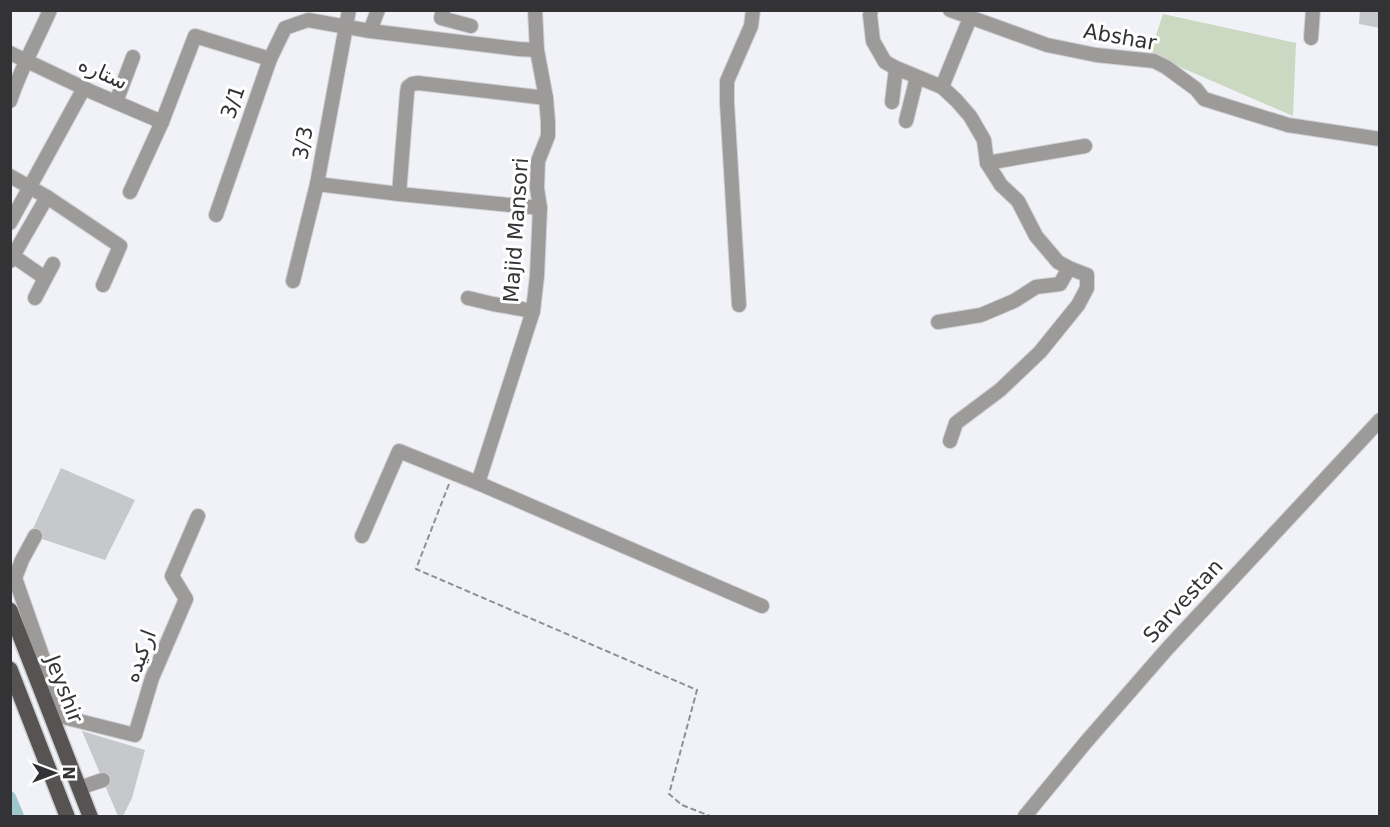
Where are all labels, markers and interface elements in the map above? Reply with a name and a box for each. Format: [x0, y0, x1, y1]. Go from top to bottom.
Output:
street label: Abshar [1082, 19, 1159, 55]
street label: ستاره [75, 52, 131, 94]
street label: 3/1 [216, 82, 250, 122]
street label: 3/3 [288, 124, 318, 162]
street label: Majid Mansori [499, 157, 533, 303]
street label: Sarvestan [1138, 554, 1228, 648]
street label: ارکیده [119, 626, 161, 686]
street label: Jeyshir [39, 650, 88, 726]
north arrow [24, 743, 84, 803]
text: N [59, 766, 78, 780]

